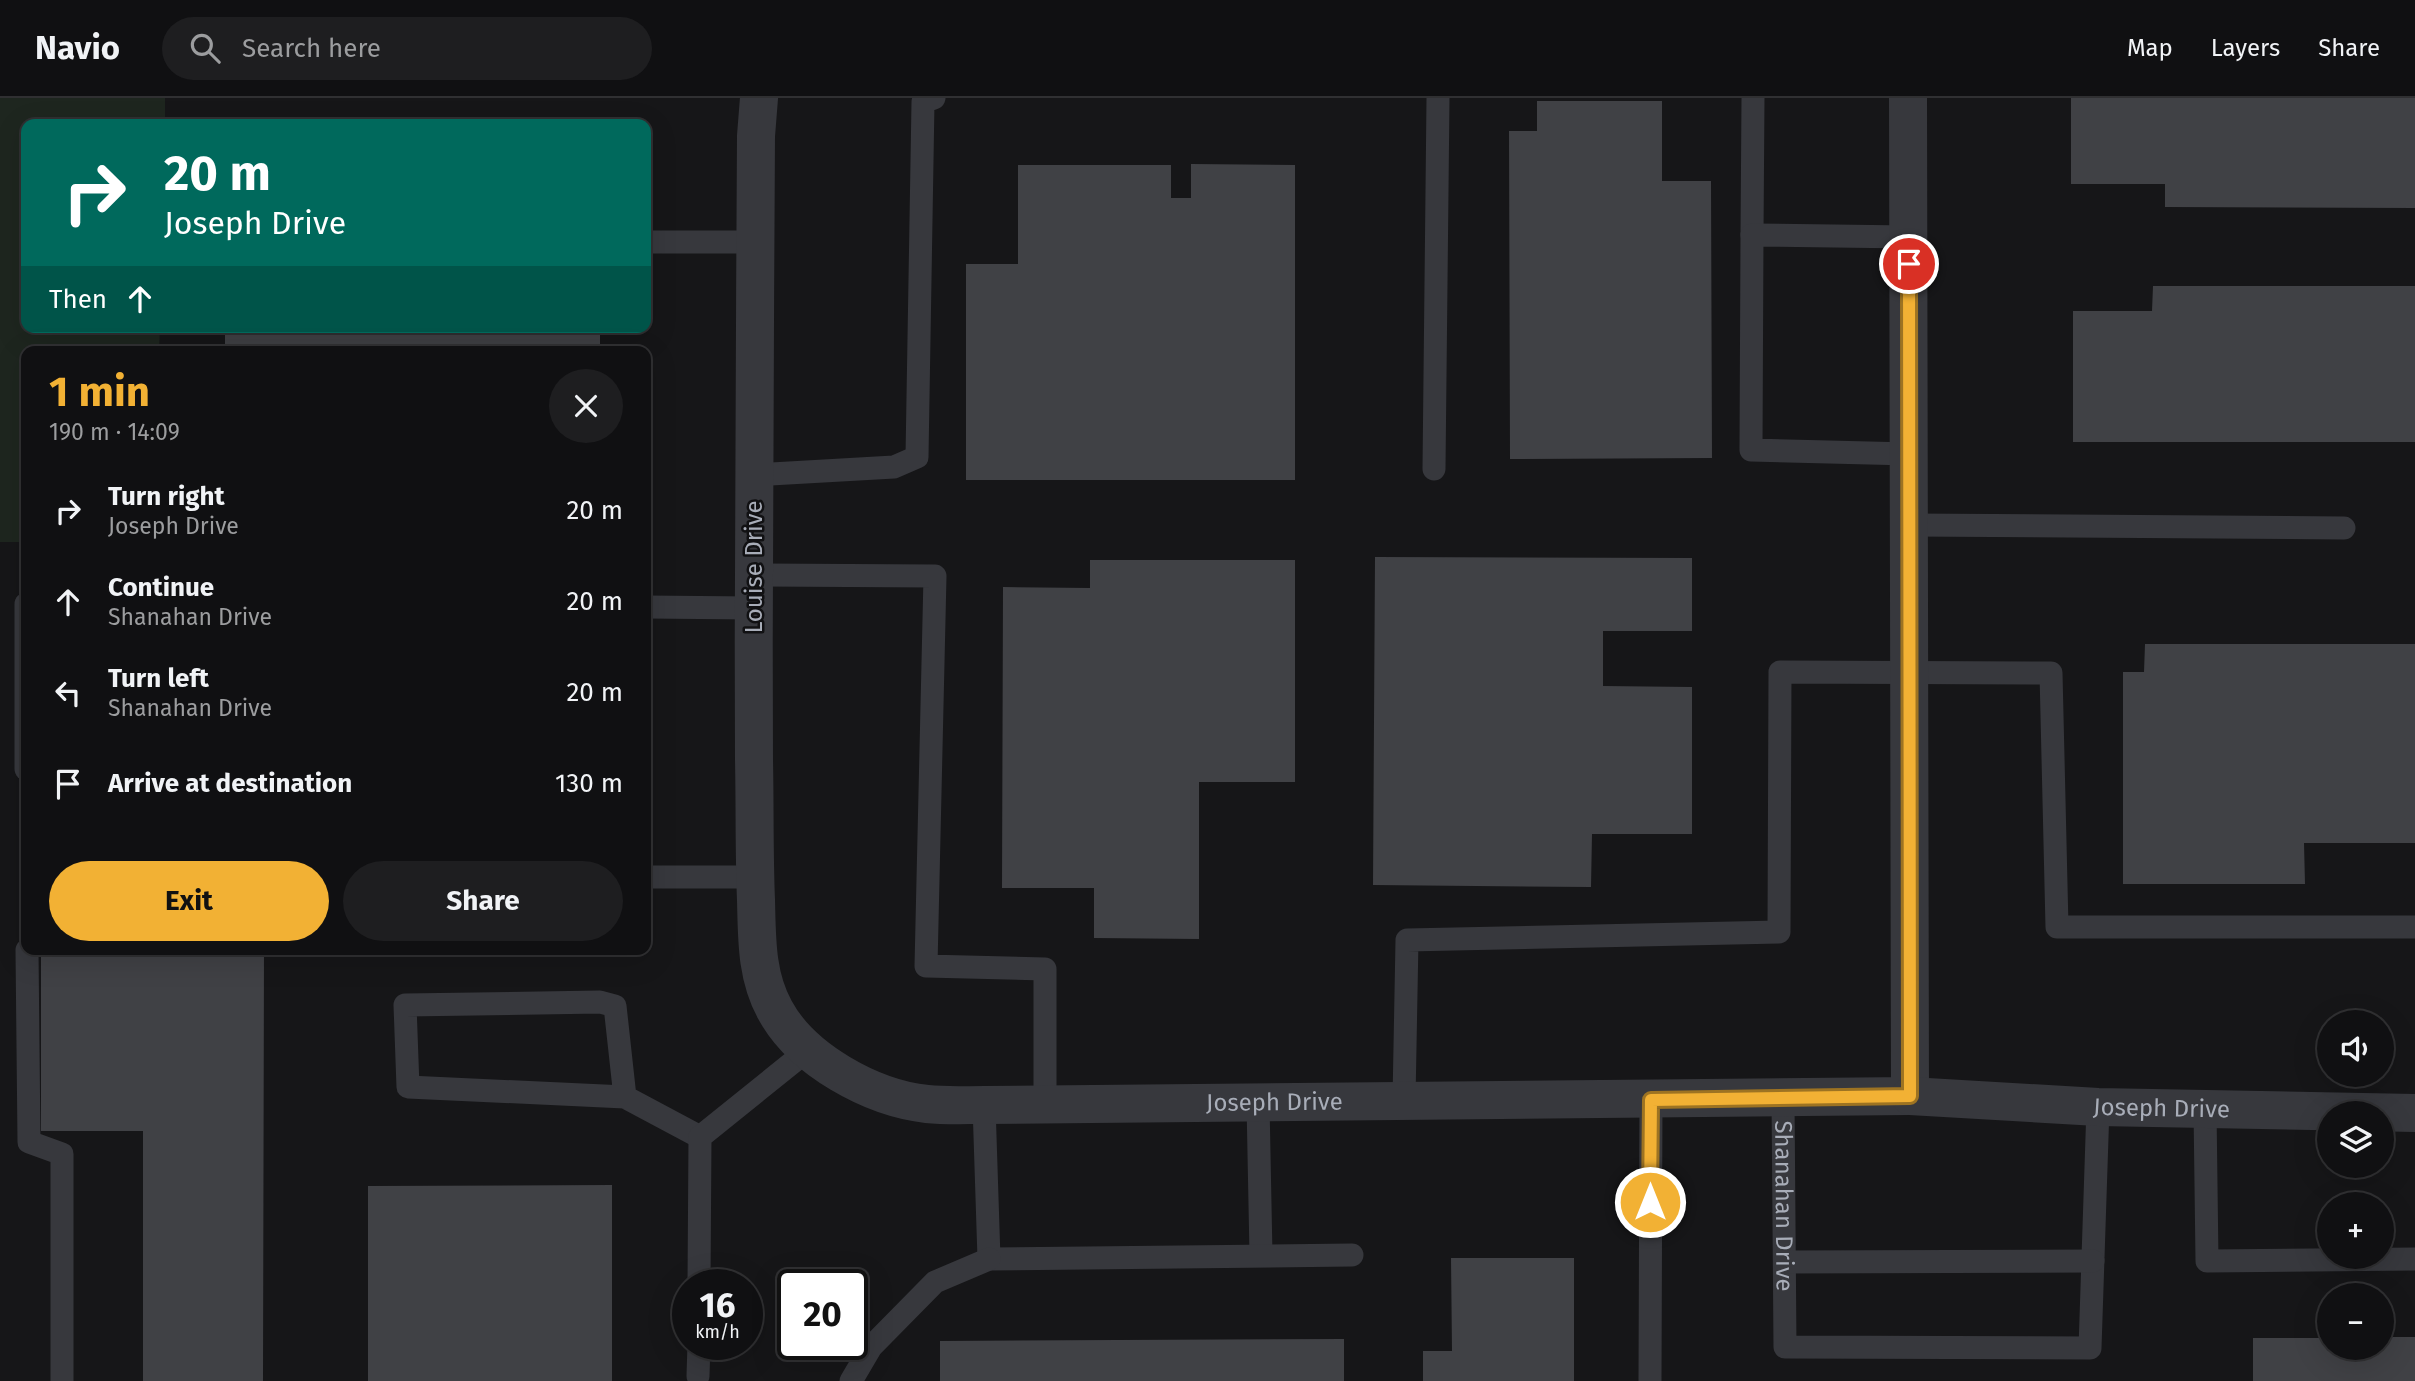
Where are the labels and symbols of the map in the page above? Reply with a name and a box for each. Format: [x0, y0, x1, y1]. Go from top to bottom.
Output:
pin [1879, 234, 1939, 294]
street label: Louise Drive [740, 500, 768, 634]
street label: Joseph Drive [1206, 1088, 1343, 1117]
street label: Joseph Drive [2093, 1093, 2230, 1123]
street label: Shanahan Drive [1769, 1120, 1799, 1292]
position arrow [1613, 1165, 1687, 1239]
speed limit sign: 20 [777, 1269, 868, 1360]

